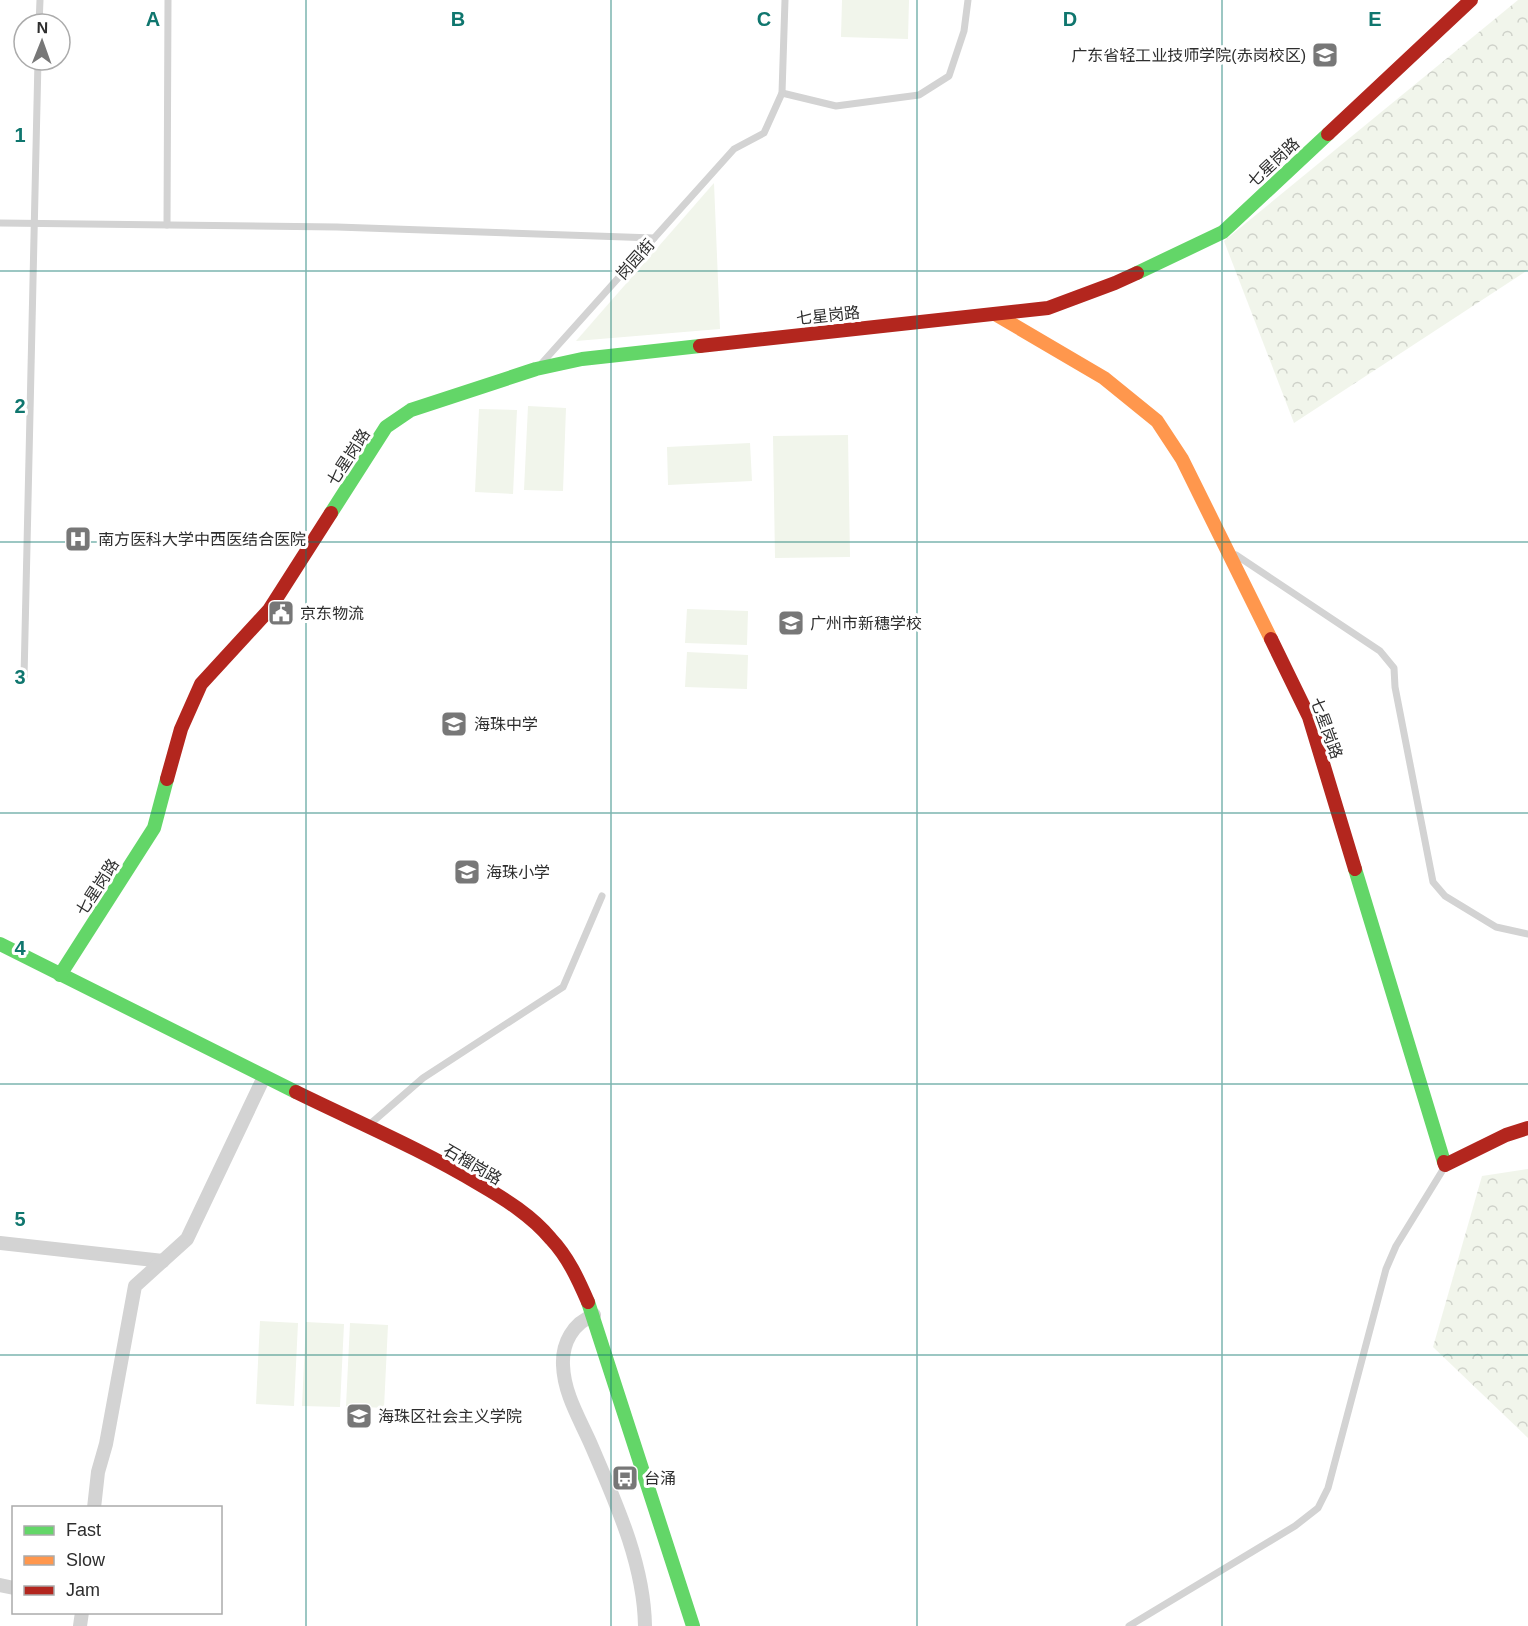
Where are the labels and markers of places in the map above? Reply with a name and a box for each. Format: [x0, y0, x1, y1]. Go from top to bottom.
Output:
school or university icon: 广东省轻工业技师学院(赤岗校区) [1310, 40, 1340, 70]
place label: 广东省轻工业技师学院(赤岗校区) [1071, 47, 1306, 64]
hospital icon: 南方医科大学中西医结合医院 [63, 524, 93, 554]
place label: 南方医科大学中西医结合医院 [98, 531, 306, 548]
public building icon: 京东物流 [266, 598, 296, 628]
place label: 京东物流 [300, 605, 364, 622]
school or university icon: 广州市新穗学校 [776, 608, 806, 638]
place label: 广州市新穗学校 [810, 615, 922, 632]
school or university icon: 海珠中学 [439, 709, 469, 739]
place label: 海珠中学 [474, 716, 538, 733]
school or university icon: 海珠小学 [452, 857, 482, 887]
place label: 海珠小学 [486, 864, 550, 881]
school or university icon: 海珠区社会主义学院 [344, 1401, 374, 1431]
place label: 海珠区社会主义学院 [378, 1408, 522, 1425]
bus stop icon: 台涌 [610, 1463, 640, 1493]
place label: 台涌 [644, 1470, 676, 1487]

